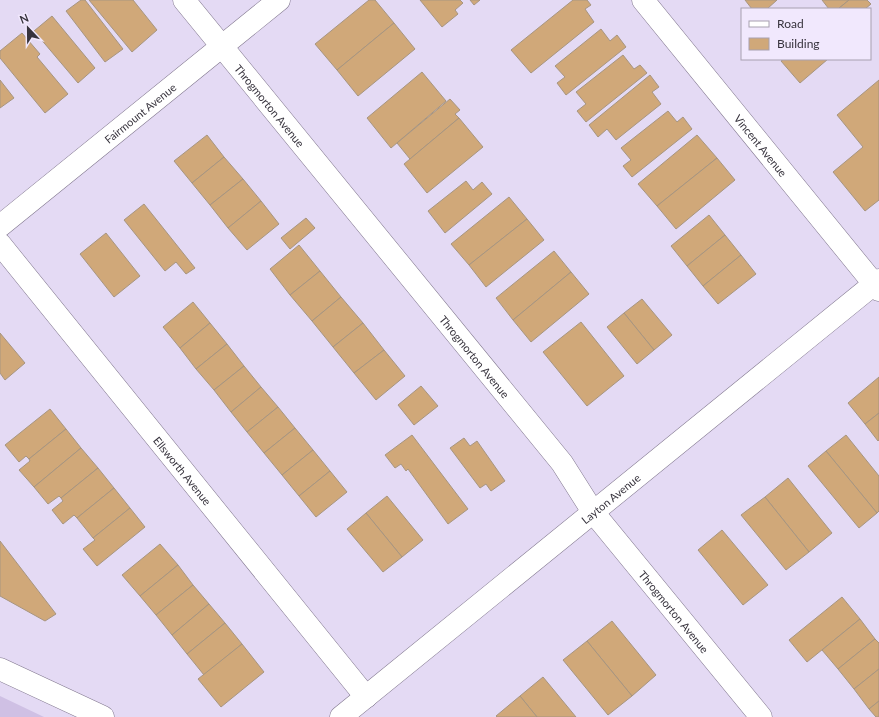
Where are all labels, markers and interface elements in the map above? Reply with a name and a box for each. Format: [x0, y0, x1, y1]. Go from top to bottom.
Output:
north arrow [8, 8, 48, 48]
legend [741, 8, 871, 60]
text: N [18, 11, 30, 26]
text: Road [777, 16, 804, 31]
text: Building [777, 36, 820, 51]
street label: Throgmorton Avenue [232, 61, 308, 149]
street label: Fairmount Avenue [102, 80, 178, 145]
street label: Vincent Avenue [732, 111, 790, 179]
street label: Throgmorton Avenue [437, 312, 513, 400]
street label: Ellsworth Avenue [151, 434, 214, 507]
street label: Layton Avenue [578, 470, 642, 526]
street label: Throgmorton Avenue [637, 567, 712, 655]

